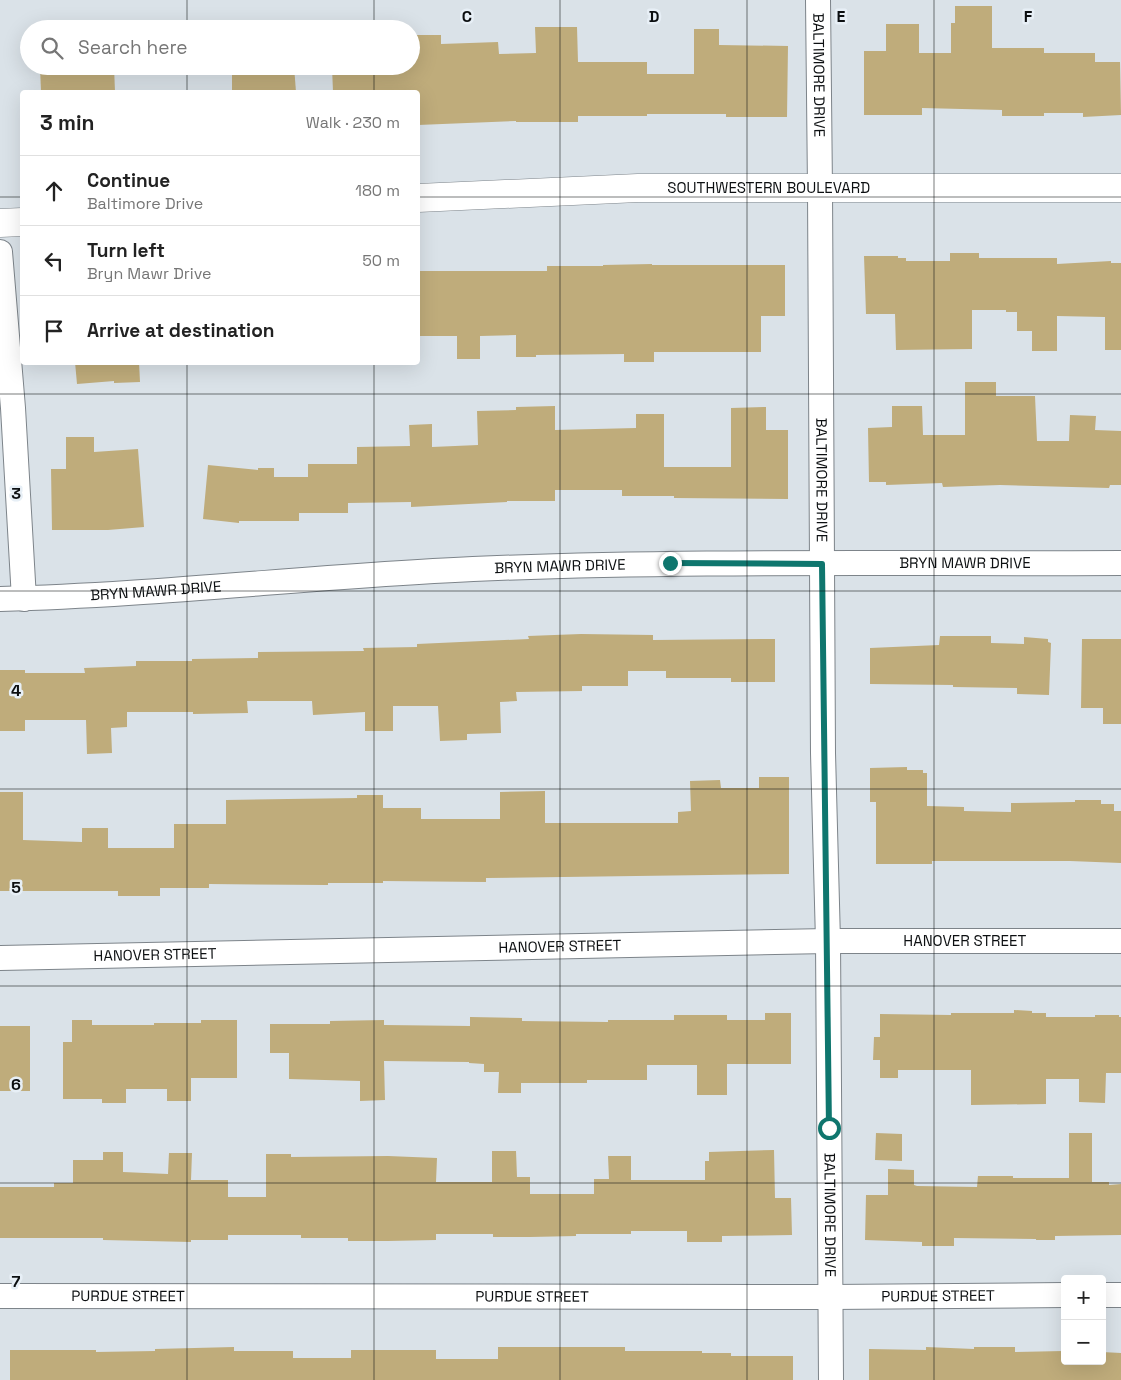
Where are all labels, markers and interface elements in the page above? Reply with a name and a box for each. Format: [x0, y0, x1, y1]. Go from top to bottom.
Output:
text: C [462, 6, 472, 27]
text: D [649, 6, 659, 27]
text: E [837, 6, 846, 27]
text: F [1024, 6, 1033, 27]
street label: BALTIMORE DRIVE [809, 13, 829, 137]
search box [20, 20, 420, 75]
icon: search [38, 34, 66, 62]
text: Search here [78, 35, 188, 60]
text: 3 min [40, 109, 95, 136]
text: Walk · 230 m [306, 112, 400, 133]
text: Continue [87, 168, 170, 193]
icon: ahead [40, 177, 68, 205]
street label: SOUTHWESTERN BOULEVARD [667, 178, 870, 197]
text: 180 m [355, 180, 400, 201]
text: Baltimore Drive [87, 193, 203, 214]
text: Turn left [87, 238, 165, 263]
icon: left [40, 247, 68, 275]
text: 50 m [362, 250, 400, 271]
text: Bryn Mawr Drive [87, 263, 212, 284]
icon: arrive [40, 317, 68, 345]
text: Arrive at destination [87, 318, 275, 343]
street label: BALTIMORE DRIVE [812, 418, 832, 542]
text: 3 [11, 483, 21, 504]
route end [659, 552, 682, 575]
street label: BRYN MAWR DRIVE [899, 553, 1031, 572]
street label: BRYN MAWR DRIVE [494, 555, 626, 577]
street label: BRYN MAWR DRIVE [90, 576, 222, 604]
text: 4 [11, 680, 21, 701]
text: 5 [11, 877, 21, 898]
street label: HANOVER STREET [903, 931, 1026, 950]
street label: HANOVER STREET [498, 935, 622, 957]
street label: HANOVER STREET [93, 944, 217, 965]
text: 6 [11, 1074, 21, 1095]
route start [818, 1117, 841, 1140]
street label: BALTIMORE DRIVE [820, 1153, 840, 1277]
text: 7 [12, 1271, 21, 1292]
map controls [1061, 1275, 1106, 1365]
button: + [1061, 1275, 1106, 1320]
street label: PURDUE STREET [71, 1286, 185, 1305]
street label: PURDUE STREET [881, 1286, 995, 1306]
street label: PURDUE STREET [475, 1287, 589, 1306]
button: − [1061, 1320, 1106, 1365]

